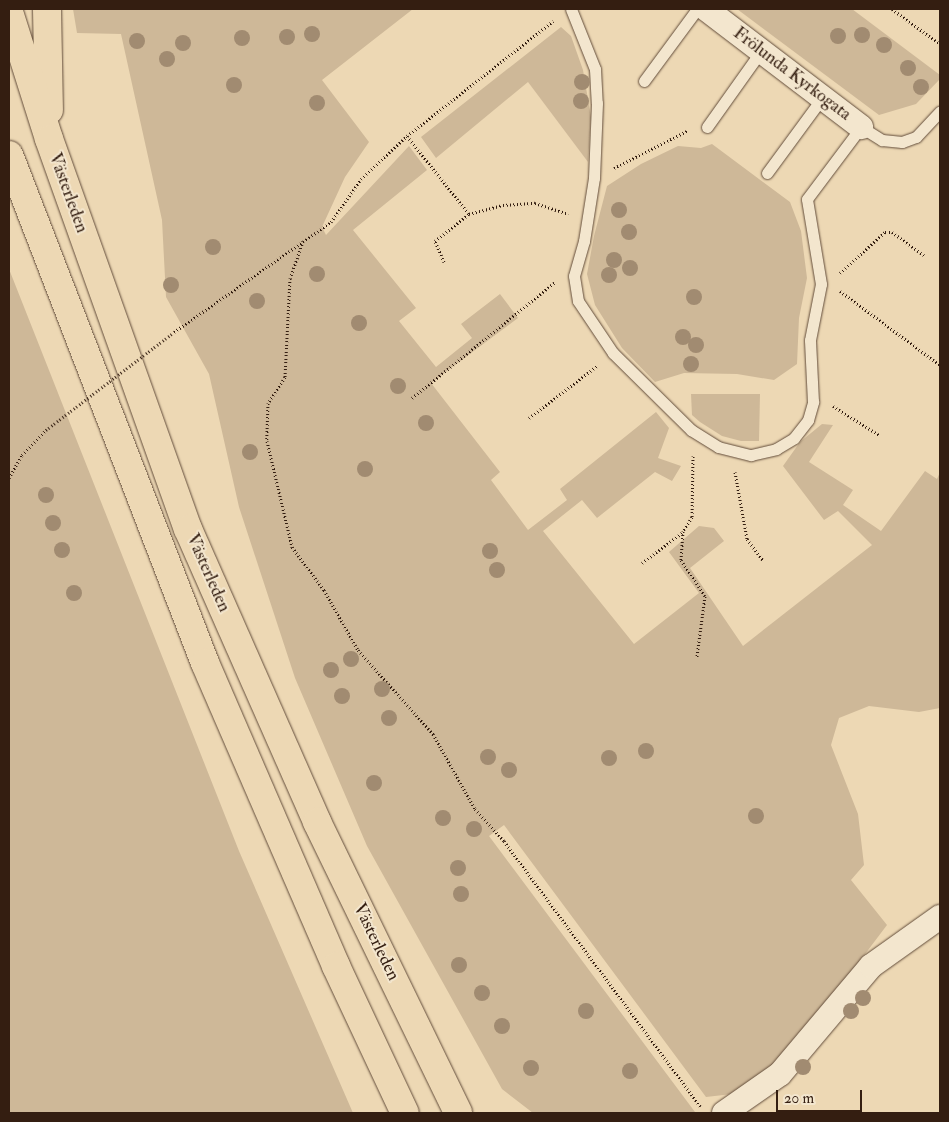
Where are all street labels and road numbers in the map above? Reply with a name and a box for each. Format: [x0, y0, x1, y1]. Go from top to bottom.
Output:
street label: Frölunda Kyrkogata [729, 23, 855, 125]
street label: Västerleden [44, 150, 92, 236]
street label: Västerleden [181, 530, 235, 616]
street label: Västerleden [348, 900, 404, 984]

